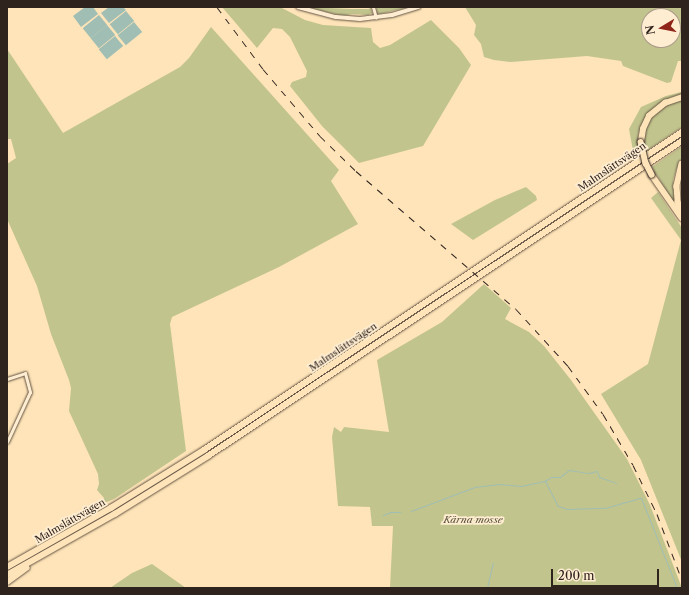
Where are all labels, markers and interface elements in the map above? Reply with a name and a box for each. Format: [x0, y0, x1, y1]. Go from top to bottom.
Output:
north arrow [641, 8, 681, 48]
text: N [642, 24, 658, 36]
street label: Malmslättsvägen [576, 140, 648, 194]
street label: Malmslättsvägen [307, 320, 379, 374]
street label: Malmslättsvägen [33, 496, 107, 546]
park label: Kärna mosse [443, 514, 503, 526]
scale bar [553, 561, 661, 587]
text: 200 m [558, 568, 595, 583]

